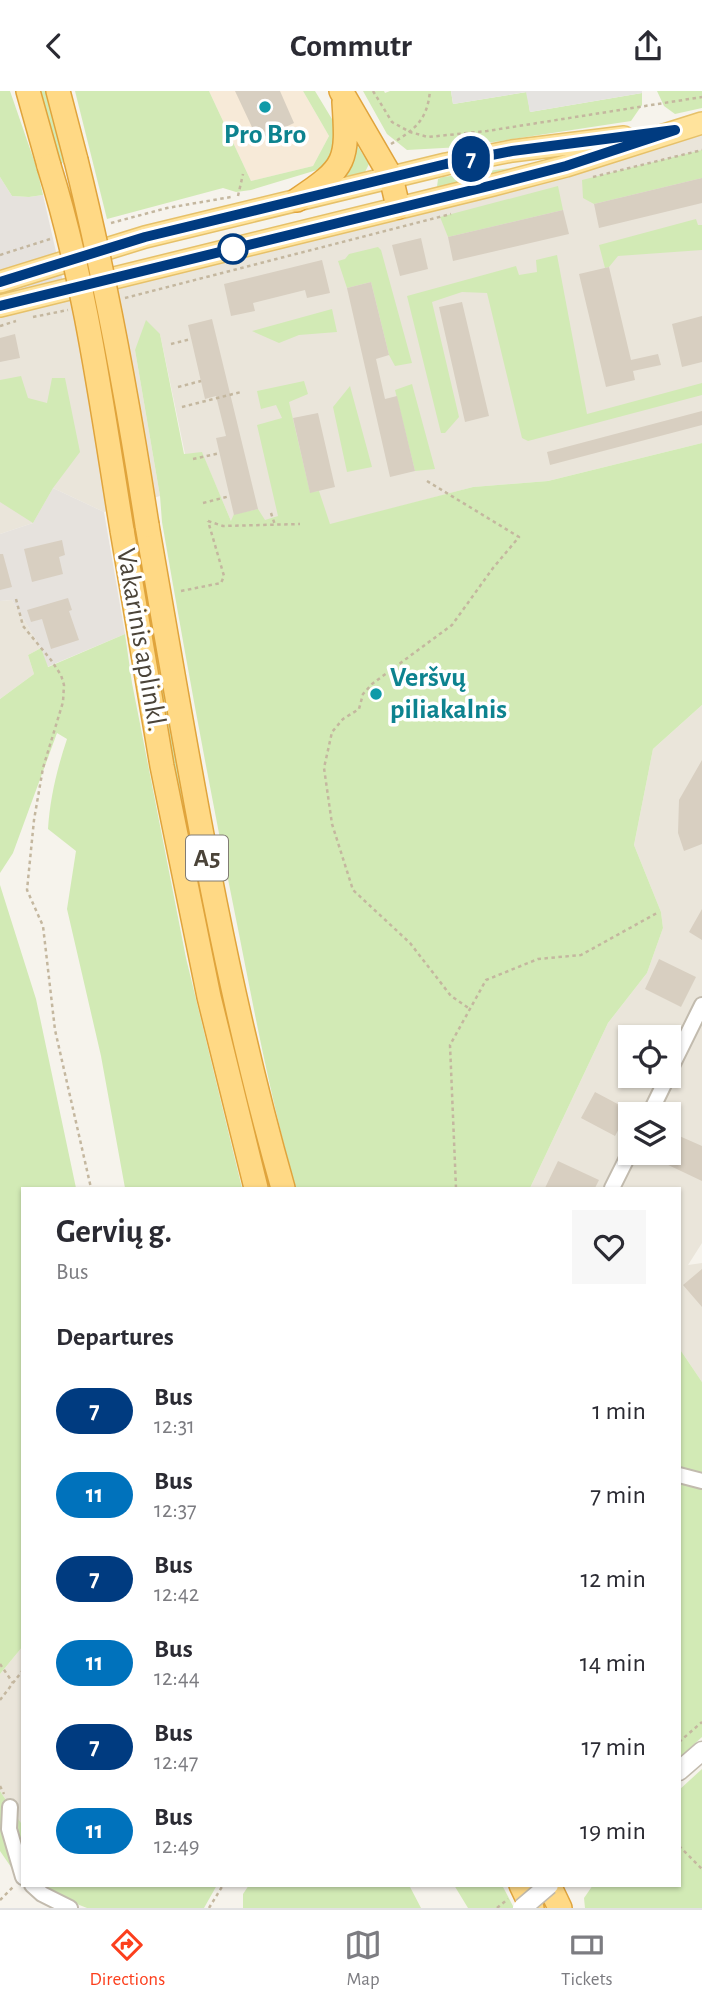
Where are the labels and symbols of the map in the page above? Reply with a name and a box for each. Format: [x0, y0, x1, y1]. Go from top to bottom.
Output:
marker: Pro Bro [257, 99, 273, 115]
place label: Pro Bro [224, 121, 306, 149]
line badge: 7 [448, 136, 494, 182]
unlabelled marker [218, 234, 248, 264]
street label: Vakarinis aplinkl. [111, 546, 171, 734]
place label: Veršvų piliakalnis [390, 664, 507, 724]
marker: Veršvų piliakalnis [368, 686, 384, 702]
road number: A5 [186, 835, 228, 881]

